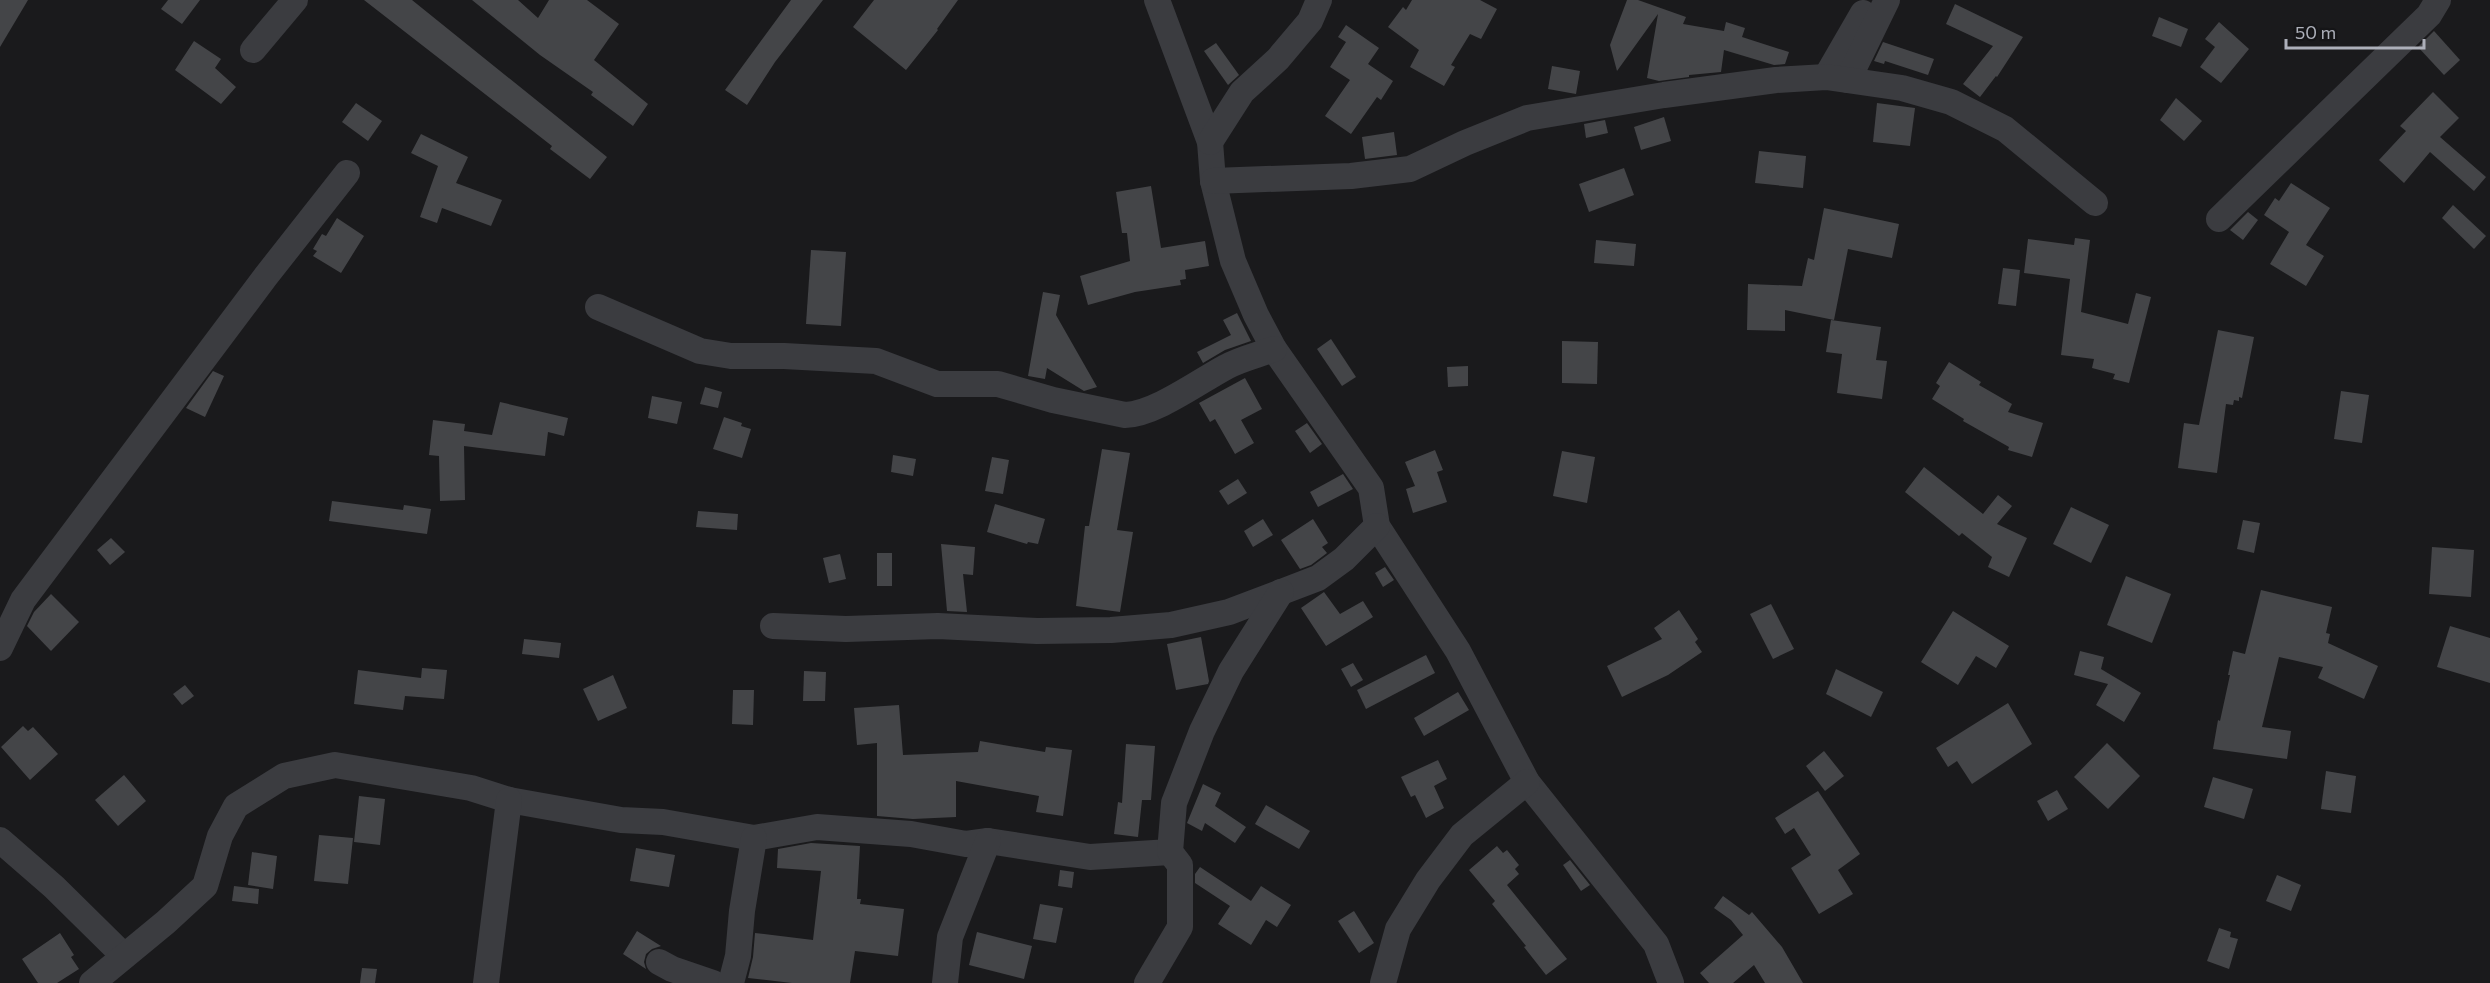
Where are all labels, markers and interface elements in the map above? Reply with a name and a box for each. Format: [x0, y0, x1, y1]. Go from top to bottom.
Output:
scale bar [2286, 12, 2424, 50]
text: 50 m [2295, 21, 2336, 43]

